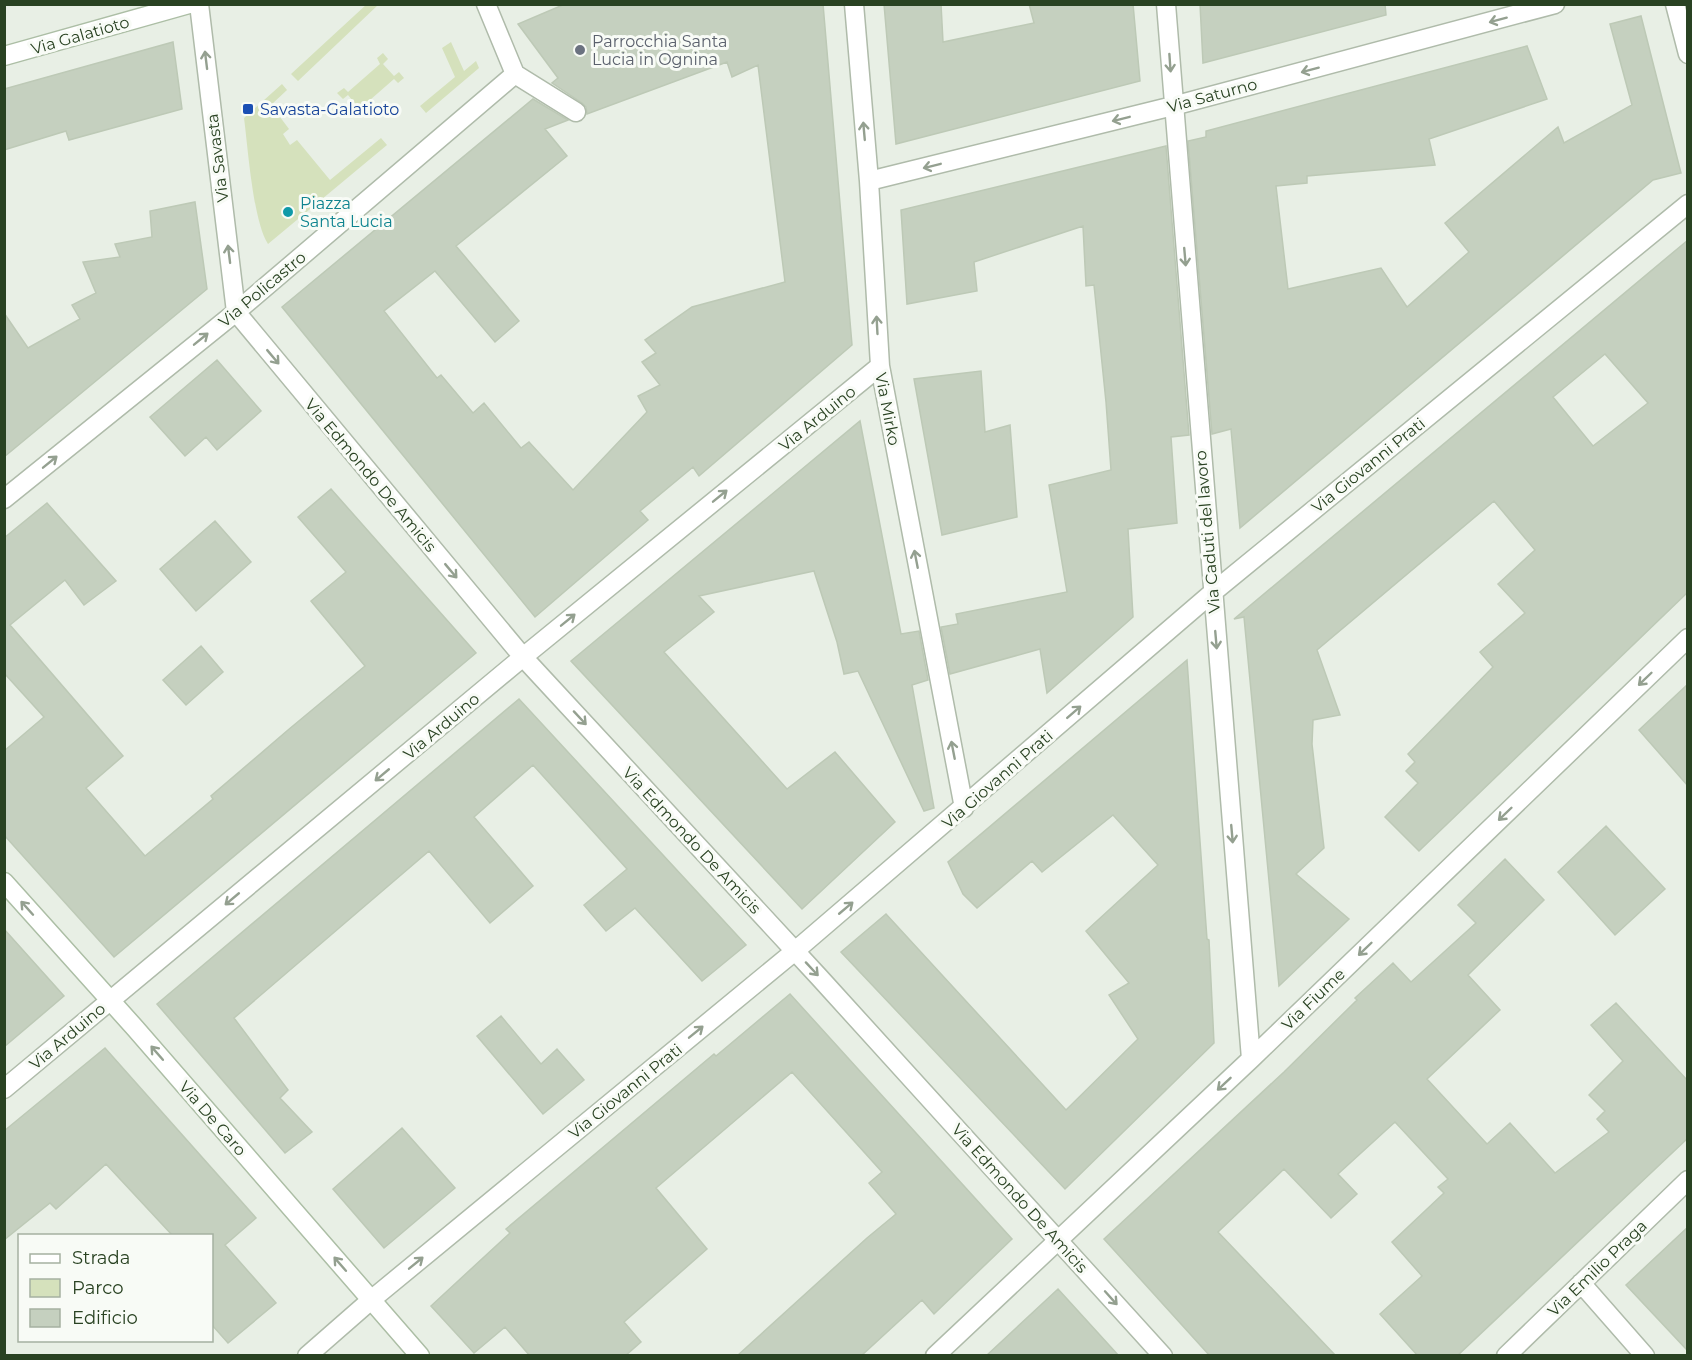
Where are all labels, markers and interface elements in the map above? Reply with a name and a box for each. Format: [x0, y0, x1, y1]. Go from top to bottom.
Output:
street label: Via Galatioto [29, 12, 132, 59]
one-way arrow [1489, 14, 1508, 26]
place label: Parrocchia Santa Lucia in Ognina [592, 32, 727, 69]
marker: Parrocchia Santa Lucia in Ognina [573, 43, 587, 57]
one-way arrow [200, 50, 211, 70]
one-way arrow [1165, 52, 1176, 72]
one-way arrow [1300, 64, 1319, 76]
street label: Via Saturno [1165, 74, 1259, 117]
place label: Savasta-Galatioto [260, 100, 399, 119]
marker: Savasta-Galatioto [241, 102, 255, 116]
street label: Via Savasta [203, 113, 232, 203]
one-way arrow [1112, 113, 1131, 125]
one-way arrow [858, 121, 869, 141]
one-way arrow [922, 160, 941, 172]
place label: Piazza Santa Lucia [300, 194, 393, 231]
marker: Piazza Santa Lucia [281, 205, 295, 219]
one-way arrow [223, 244, 234, 264]
street label: Via Policastro [215, 247, 310, 331]
one-way arrow [1180, 247, 1191, 267]
one-way arrow [872, 316, 883, 336]
one-way arrow [193, 333, 209, 346]
one-way arrow [266, 349, 280, 364]
street label: Via Mirko [871, 371, 904, 447]
street label: Via Arduino [775, 382, 860, 455]
street label: Via Edmondo De Amicis [301, 395, 440, 556]
street label: Via Giovanni Prati [1308, 414, 1429, 517]
street label: Via Caduti del lavoro [1191, 450, 1224, 614]
one-way arrow [42, 455, 57, 469]
one-way arrow [712, 490, 728, 503]
one-way arrow [910, 549, 921, 569]
one-way arrow [445, 563, 458, 579]
one-way arrow [560, 613, 576, 626]
one-way arrow [1211, 630, 1222, 649]
one-way arrow [1638, 671, 1653, 686]
street label: Via Arduino [399, 689, 483, 764]
one-way arrow [1066, 706, 1082, 719]
one-way arrow [572, 710, 586, 725]
street label: Via Giovanni Prati [938, 726, 1057, 833]
one-way arrow [947, 741, 958, 761]
street label: Via Edmondo De Amicis [619, 763, 765, 918]
one-way arrow [375, 768, 390, 782]
one-way arrow [1497, 807, 1512, 821]
one-way arrow [1227, 824, 1238, 844]
one-way arrow [224, 893, 240, 906]
one-way arrow [20, 901, 34, 916]
one-way arrow [838, 901, 854, 914]
one-way arrow [1357, 942, 1372, 957]
one-way arrow [805, 961, 819, 976]
street label: Via Fiume [1278, 965, 1349, 1034]
street label: Via Arduino [25, 999, 109, 1074]
one-way arrow [688, 1026, 704, 1039]
street label: Via Giovanni Prati [565, 1040, 686, 1143]
one-way arrow [150, 1046, 164, 1061]
street label: Via De Caro [175, 1077, 250, 1160]
one-way arrow [1216, 1077, 1231, 1091]
street label: Via Edmondo De Amicis [948, 1120, 1092, 1277]
street label: Via Emilio Praga [1544, 1216, 1651, 1320]
legend [18, 1234, 213, 1342]
text: Strada [72, 1247, 130, 1269]
one-way arrow [333, 1256, 346, 1272]
one-way arrow [408, 1256, 423, 1270]
text: Parco [72, 1277, 124, 1299]
one-way arrow [1104, 1290, 1118, 1305]
text: Edificio [72, 1307, 138, 1329]

